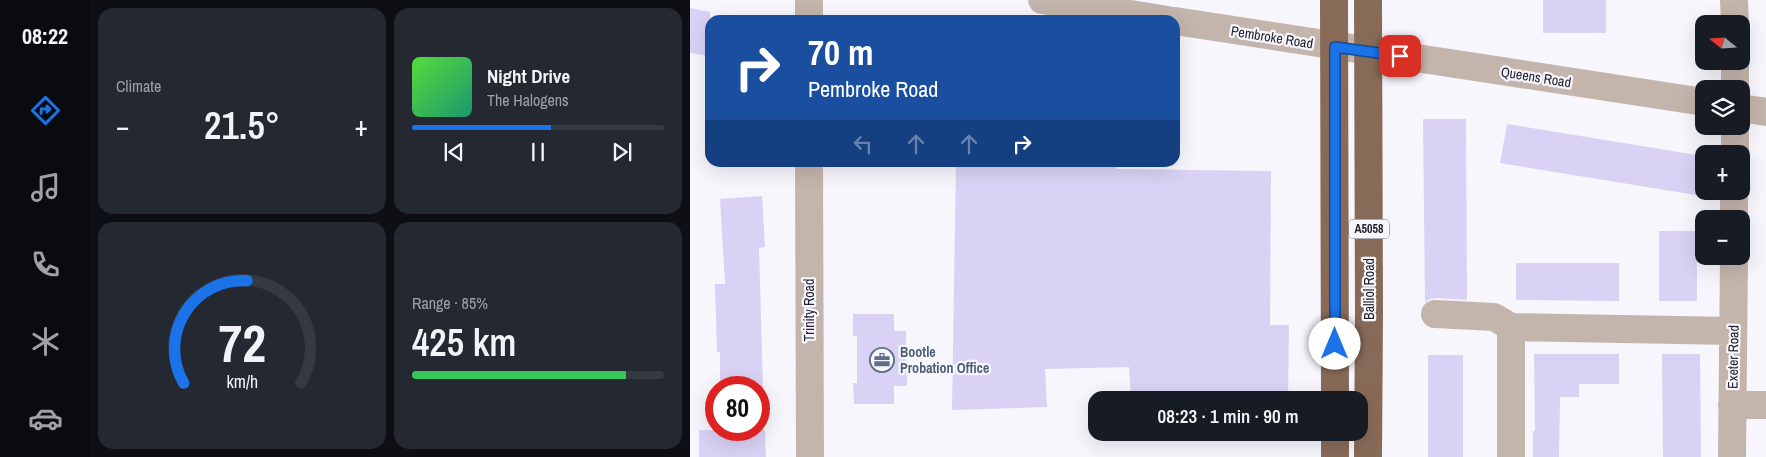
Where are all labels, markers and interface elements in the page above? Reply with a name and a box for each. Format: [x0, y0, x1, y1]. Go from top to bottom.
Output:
north arrow [1695, 15, 1750, 70]
map controls [1695, 15, 1750, 265]
text: 08:22 [22, 21, 68, 51]
street label: Pembroke Road [1230, 22, 1314, 52]
text: 70 m [808, 29, 873, 76]
icon: right [725, 35, 790, 100]
pin [1379, 35, 1421, 77]
icon: arrive [1386, 42, 1414, 70]
text: Night Drive [487, 63, 570, 89]
street label: Queens Road [1500, 63, 1572, 91]
text: Pembroke Road [808, 74, 938, 104]
text: Climate [116, 75, 161, 97]
button: layers [1695, 80, 1750, 135]
text: The Halogens [487, 89, 569, 111]
icon: directions [28, 93, 63, 128]
text: 21.5° [204, 100, 280, 151]
text: − [116, 107, 129, 145]
text: + [355, 107, 368, 145]
icon: left [849, 130, 877, 158]
icon: ahead [902, 130, 930, 158]
icon: ahead [955, 130, 983, 158]
icon: right [1008, 130, 1036, 158]
icon: previous [440, 138, 468, 166]
icon: pause [524, 138, 552, 166]
icon: next [608, 138, 636, 166]
button: + [1695, 145, 1750, 200]
icon: music [28, 170, 63, 205]
button: − [1695, 210, 1750, 265]
road number: A5058 [1349, 220, 1389, 238]
icon: phone [28, 247, 63, 282]
street label: Balliol Road [1360, 258, 1378, 320]
street label: Trinity Road [800, 279, 818, 341]
text: Range · 85% [412, 292, 488, 314]
text: 72 [218, 308, 266, 378]
text: 425 km [412, 317, 516, 368]
position arrow [1308, 317, 1360, 369]
icon: climate [28, 324, 63, 359]
street label: Exeter Road [1723, 325, 1743, 389]
place label: Bootle Probation Office [900, 343, 989, 377]
office icon: Bootle Probation Office [869, 347, 895, 373]
text: km/h [226, 370, 258, 394]
speed limit sign: 80 [705, 376, 770, 441]
icon: car [28, 401, 63, 436]
text: 08:23 · 1 min · 90 m [1158, 403, 1298, 429]

